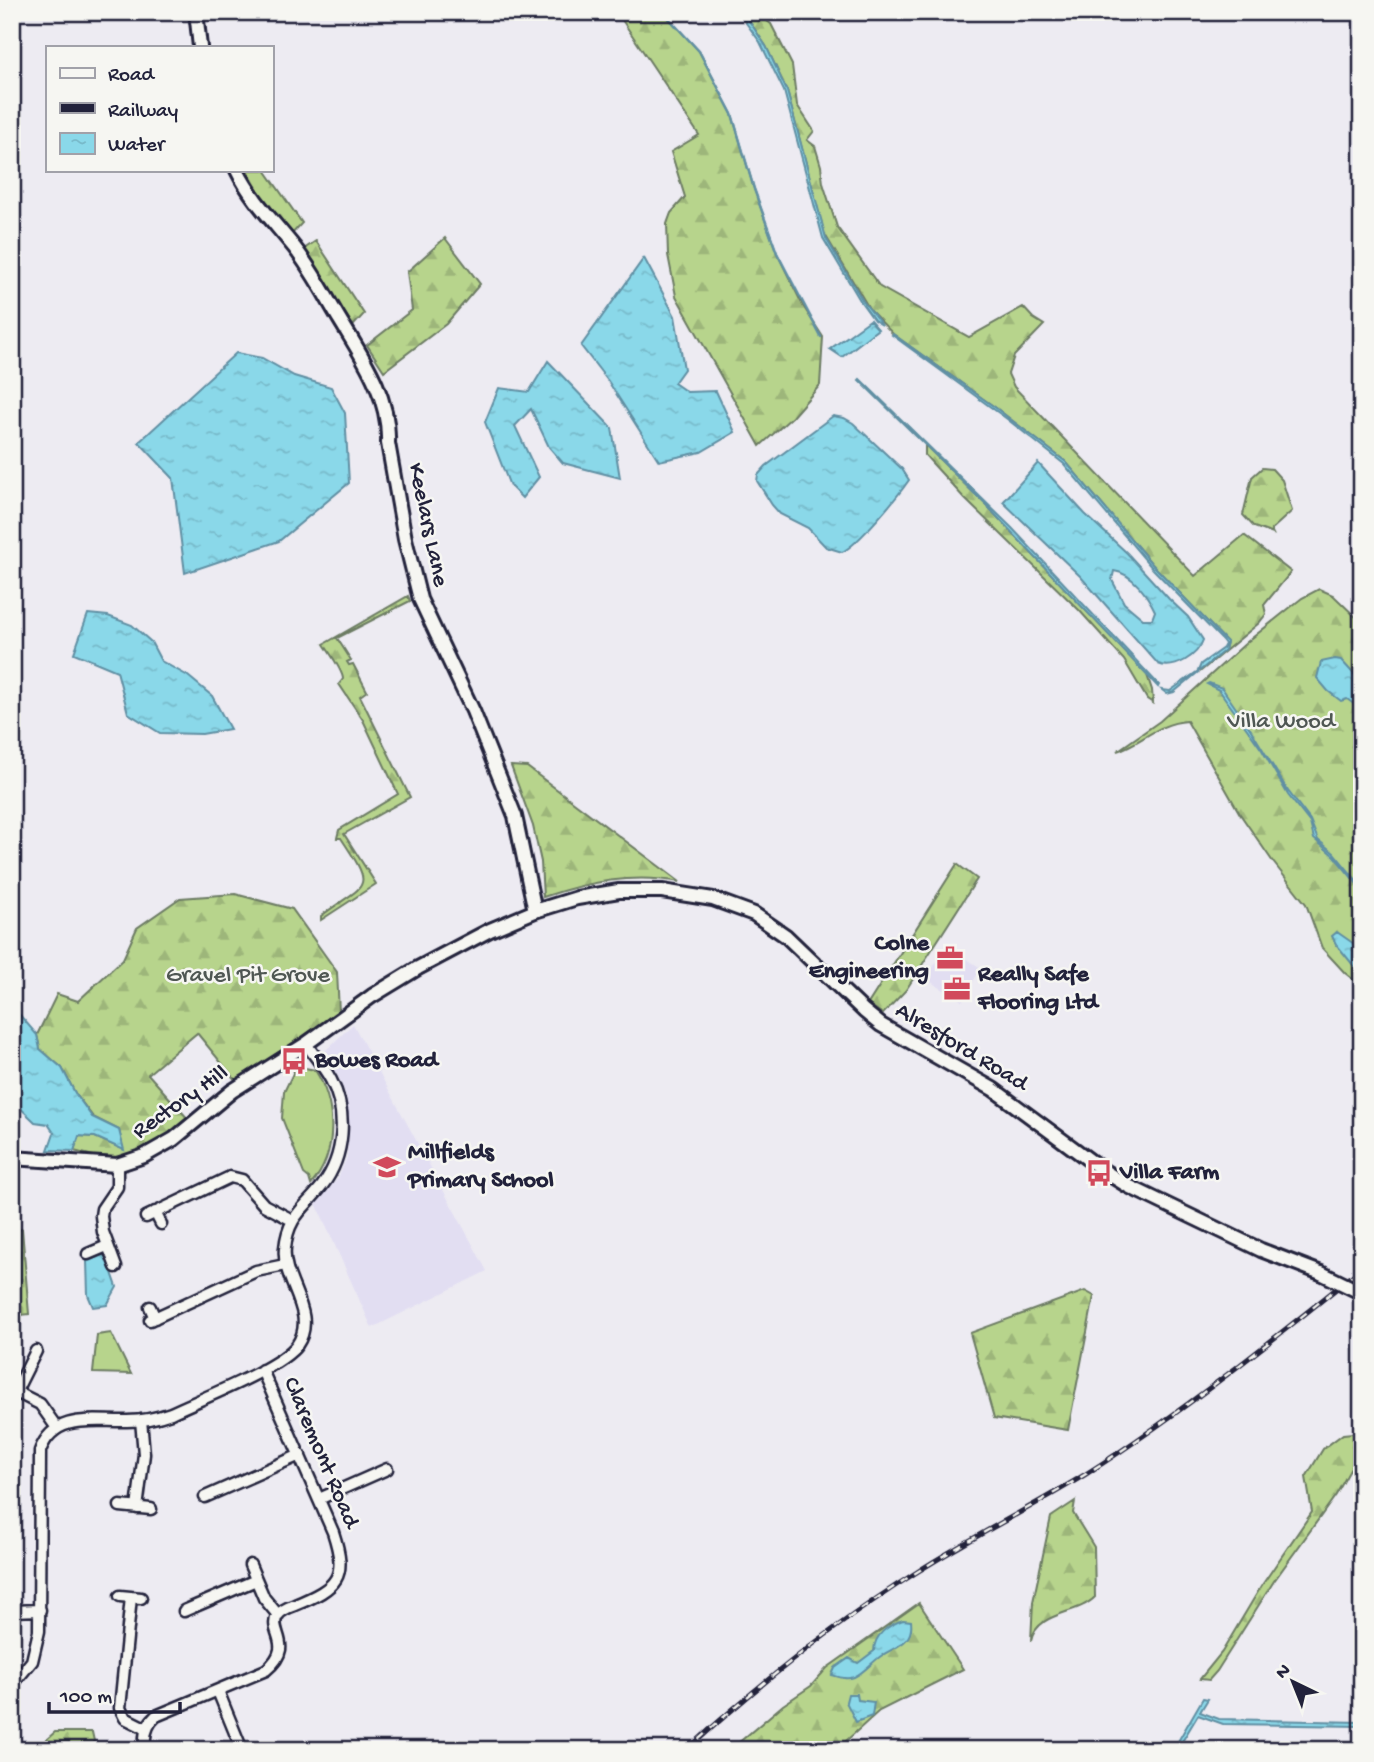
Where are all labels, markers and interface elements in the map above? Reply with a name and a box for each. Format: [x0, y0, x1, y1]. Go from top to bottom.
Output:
legend [46, 46, 273, 172]
text: Road [108, 64, 156, 89]
text: Railway [108, 100, 178, 125]
text: Water [108, 134, 166, 159]
street label: Keelars Lane [400, 461, 454, 590]
park label: Villa Wood [1226, 708, 1337, 737]
place label: Colne Engineering [809, 930, 931, 987]
office icon: Colne Engineering [935, 943, 965, 973]
place label: Really Safe Flooring Ltd [977, 961, 1101, 1018]
park label: Gravel Pit Grove [166, 962, 331, 991]
office icon: Really Safe Flooring Ltd [942, 974, 972, 1004]
street label: Alresford Road [889, 997, 1034, 1100]
bus stop icon: Bowes Road [279, 1046, 309, 1076]
place label: Bowes Road [314, 1047, 441, 1076]
street label: Rectory Hill [127, 1059, 235, 1147]
place label: Millfields Primary School [406, 1139, 554, 1196]
school or university icon: Millfields Primary School [372, 1152, 402, 1182]
bus stop icon: Villa Farm [1084, 1158, 1114, 1188]
place label: Villa Farm [1119, 1159, 1219, 1188]
street label: Claremont Road [275, 1373, 366, 1535]
north arrow [1258, 1646, 1328, 1716]
text: N [1271, 1659, 1296, 1685]
scale bar [49, 1671, 180, 1715]
text: 100 m [59, 1686, 112, 1711]

